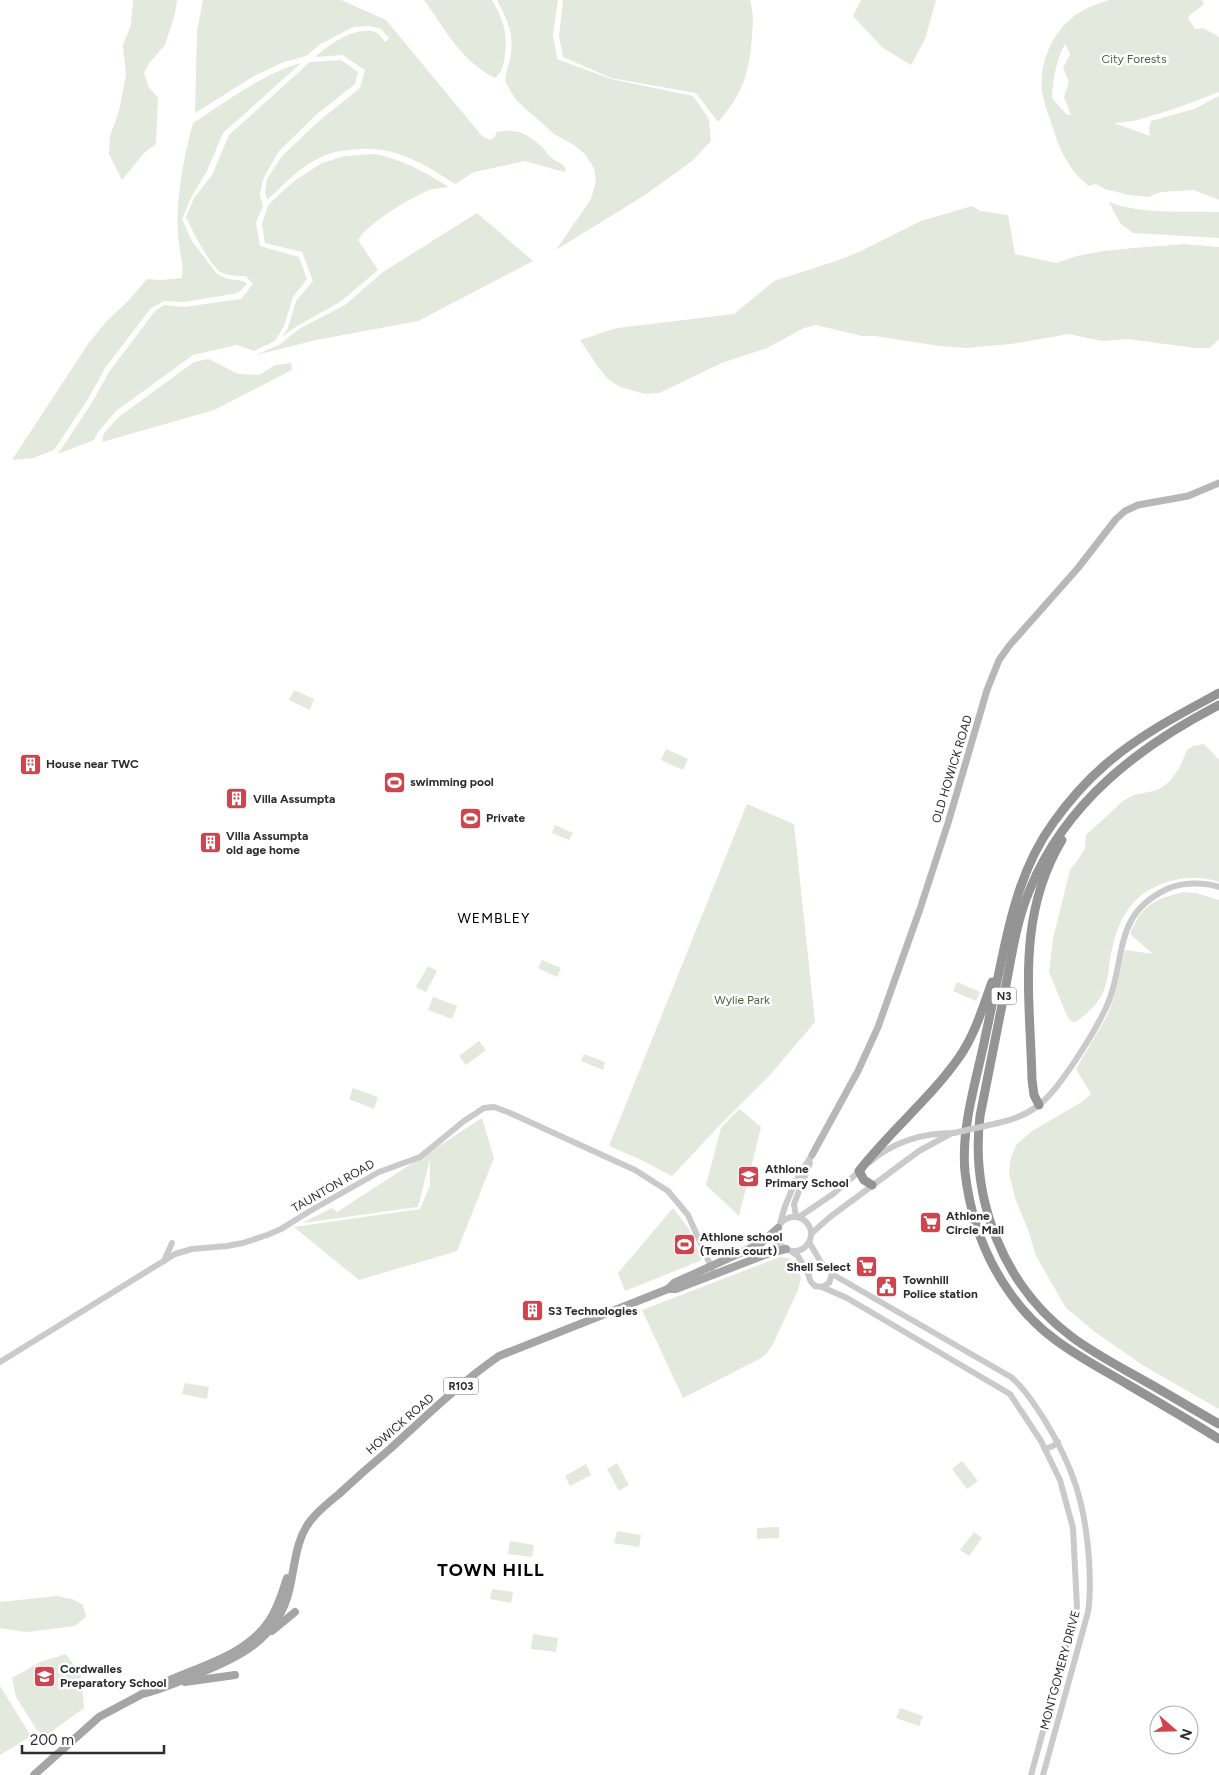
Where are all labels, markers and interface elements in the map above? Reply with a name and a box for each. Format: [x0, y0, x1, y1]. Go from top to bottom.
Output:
park label: City Forests [1102, 52, 1167, 66]
street label: OLD HOWICK ROAD [929, 713, 975, 825]
building icon: House near TWC [18, 752, 42, 776]
place label: House near TWC [46, 757, 139, 771]
sports icon: swimming pool [382, 770, 406, 794]
place label: swimming pool [410, 775, 494, 789]
building icon: Villa Assumpta [225, 787, 249, 811]
place label: Villa Assumpta [253, 792, 335, 806]
sports icon: Private [458, 806, 482, 830]
place label: Private [486, 811, 525, 825]
place label: Villa Assumpta old age home [226, 829, 308, 857]
building icon: Villa Assumpta old age home [198, 831, 222, 855]
district label: WEMBLEY [457, 910, 531, 927]
road number: N3 [992, 988, 1016, 1004]
park label: Wylie Park [714, 993, 770, 1007]
street label: TAUNTON ROAD [289, 1157, 377, 1215]
place label: Athlone Primary School [765, 1162, 849, 1190]
school or university icon: Athlone Primary School [737, 1164, 761, 1188]
place label: Athlone Circle Mall [946, 1209, 1004, 1237]
supermarket icon: Athlone Circle Mall [918, 1211, 942, 1235]
place label: Athlone school (Tennis court) [700, 1230, 782, 1258]
sports icon: Athlone school (Tennis court) [672, 1232, 696, 1256]
supermarket icon: Shell Select [855, 1255, 879, 1279]
place label: Shell Select [787, 1260, 851, 1274]
place label: Townhill Police station [903, 1273, 978, 1301]
public building icon: Townhill Police station [875, 1275, 899, 1299]
building icon: S3 Technologies [520, 1299, 544, 1323]
place label: S3 Technologies [548, 1304, 638, 1318]
road number: R103 [444, 1378, 478, 1394]
street label: HOWICK ROAD [363, 1391, 437, 1457]
district label: TOWN HILL [437, 1559, 545, 1581]
street label: MONTGOMERY DRIVE [1037, 1609, 1083, 1731]
place label: Cordwalles Preparatory School [60, 1662, 167, 1690]
school or university icon: Cordwalles Preparatory School [32, 1664, 56, 1688]
north arrow [1149, 1705, 1199, 1755]
scale bar [22, 1722, 165, 1754]
text: N [1176, 1726, 1196, 1742]
text: 200 m [30, 1731, 74, 1749]

